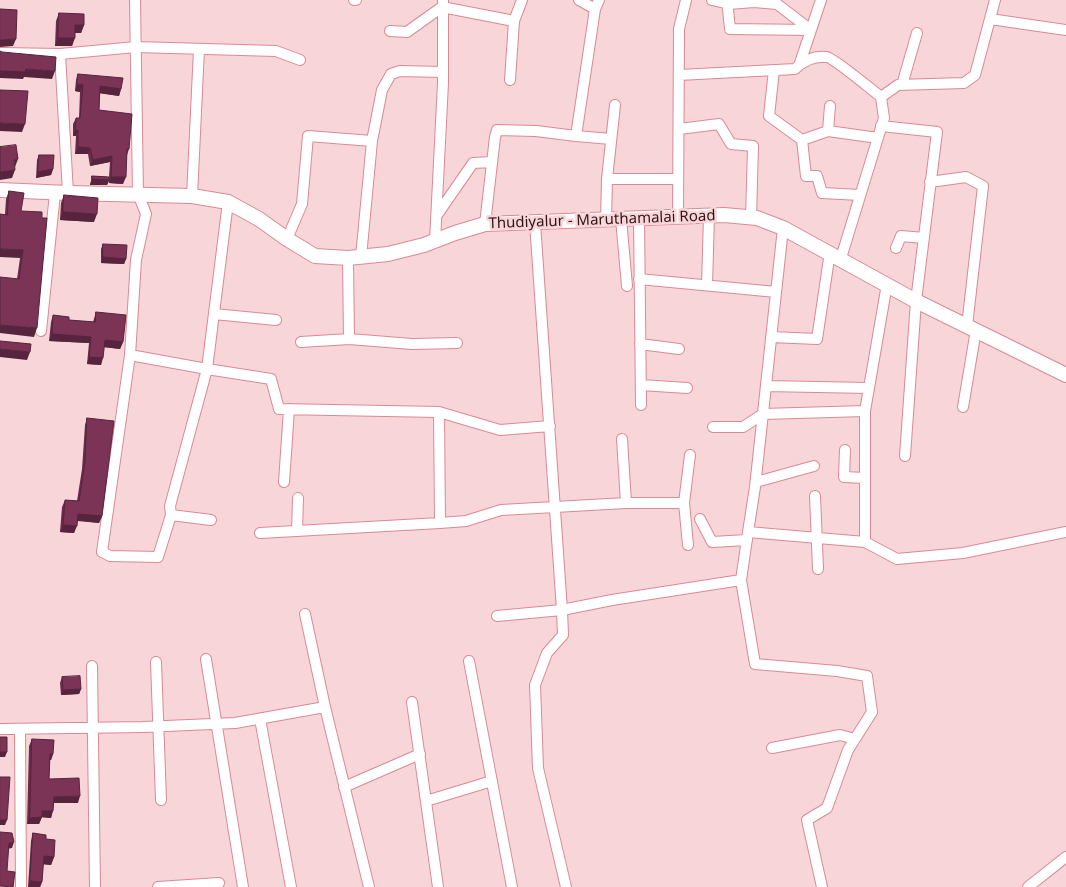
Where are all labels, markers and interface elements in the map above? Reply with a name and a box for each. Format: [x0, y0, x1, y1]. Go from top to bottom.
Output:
street label: Thudiyalur - Maruthamalai Road [488, 207, 716, 233]

